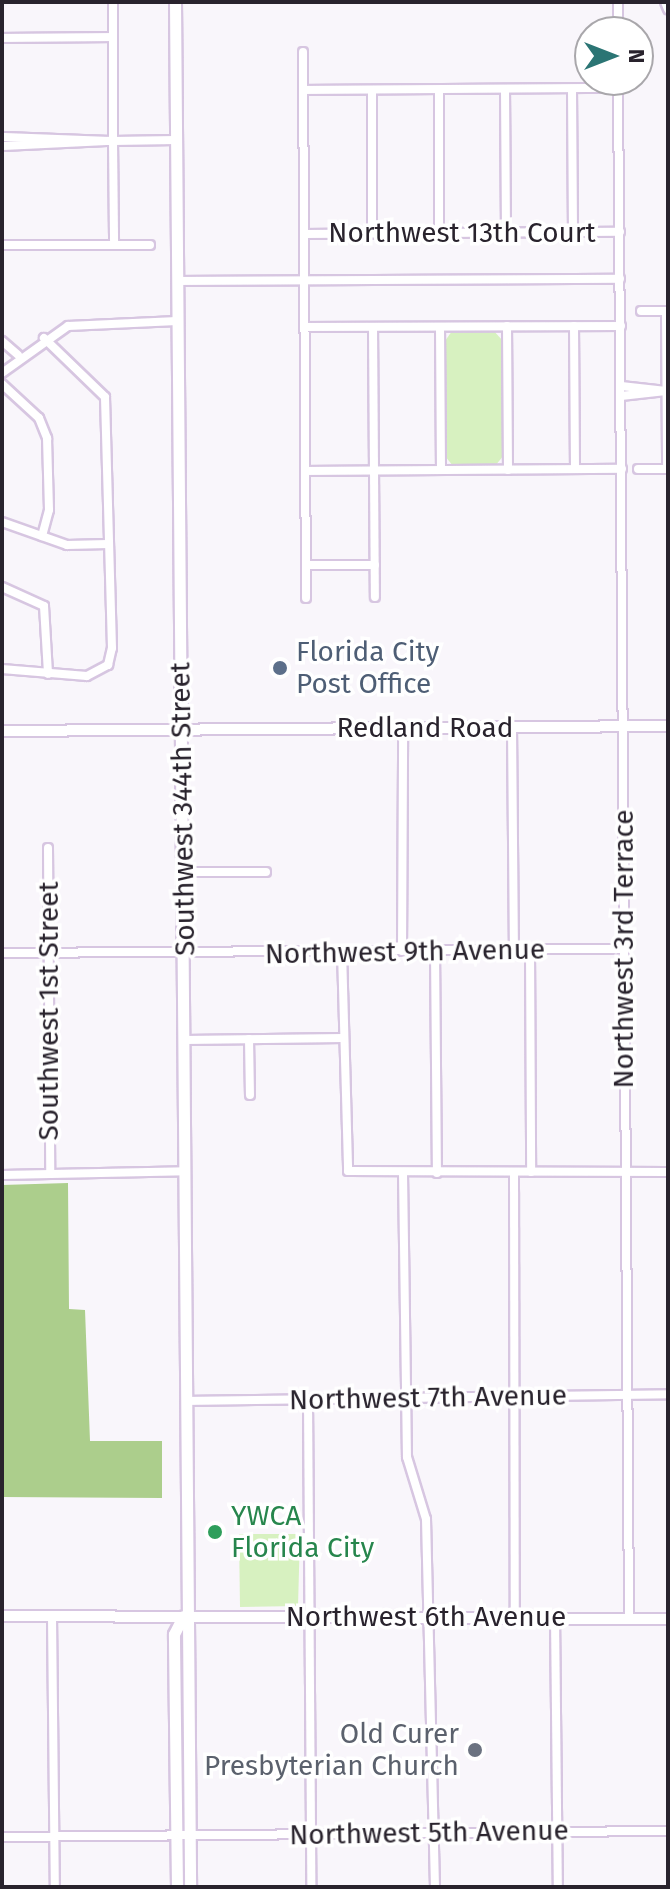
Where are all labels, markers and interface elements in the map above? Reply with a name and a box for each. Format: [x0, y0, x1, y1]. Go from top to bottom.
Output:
north arrow [574, 16, 654, 96]
text: N [623, 49, 650, 63]
street label: Northwest 13th Court [328, 216, 596, 250]
place label: Florida City Post Office [296, 635, 439, 701]
marker: Florida City Post Office [271, 659, 289, 677]
street label: Southwest 344th Street [164, 662, 202, 956]
street label: Redland Road [337, 711, 513, 745]
street label: Northwest 3rd Terrace [607, 810, 641, 1088]
street label: Southwest 1st Street [32, 881, 66, 1141]
street label: Northwest 9th Avenue [265, 933, 545, 971]
street label: Northwest 7th Avenue [289, 1379, 567, 1417]
place label: YWCA Florida City [231, 1499, 374, 1565]
marker: YWCA Florida City [206, 1523, 224, 1541]
street label: Northwest 6th Avenue [286, 1600, 566, 1634]
place label: Old Curer Presbyterian Church [204, 1717, 459, 1783]
marker: Old Curer Presbyterian Church [466, 1741, 484, 1759]
street label: Northwest 5th Avenue [289, 1814, 569, 1852]

